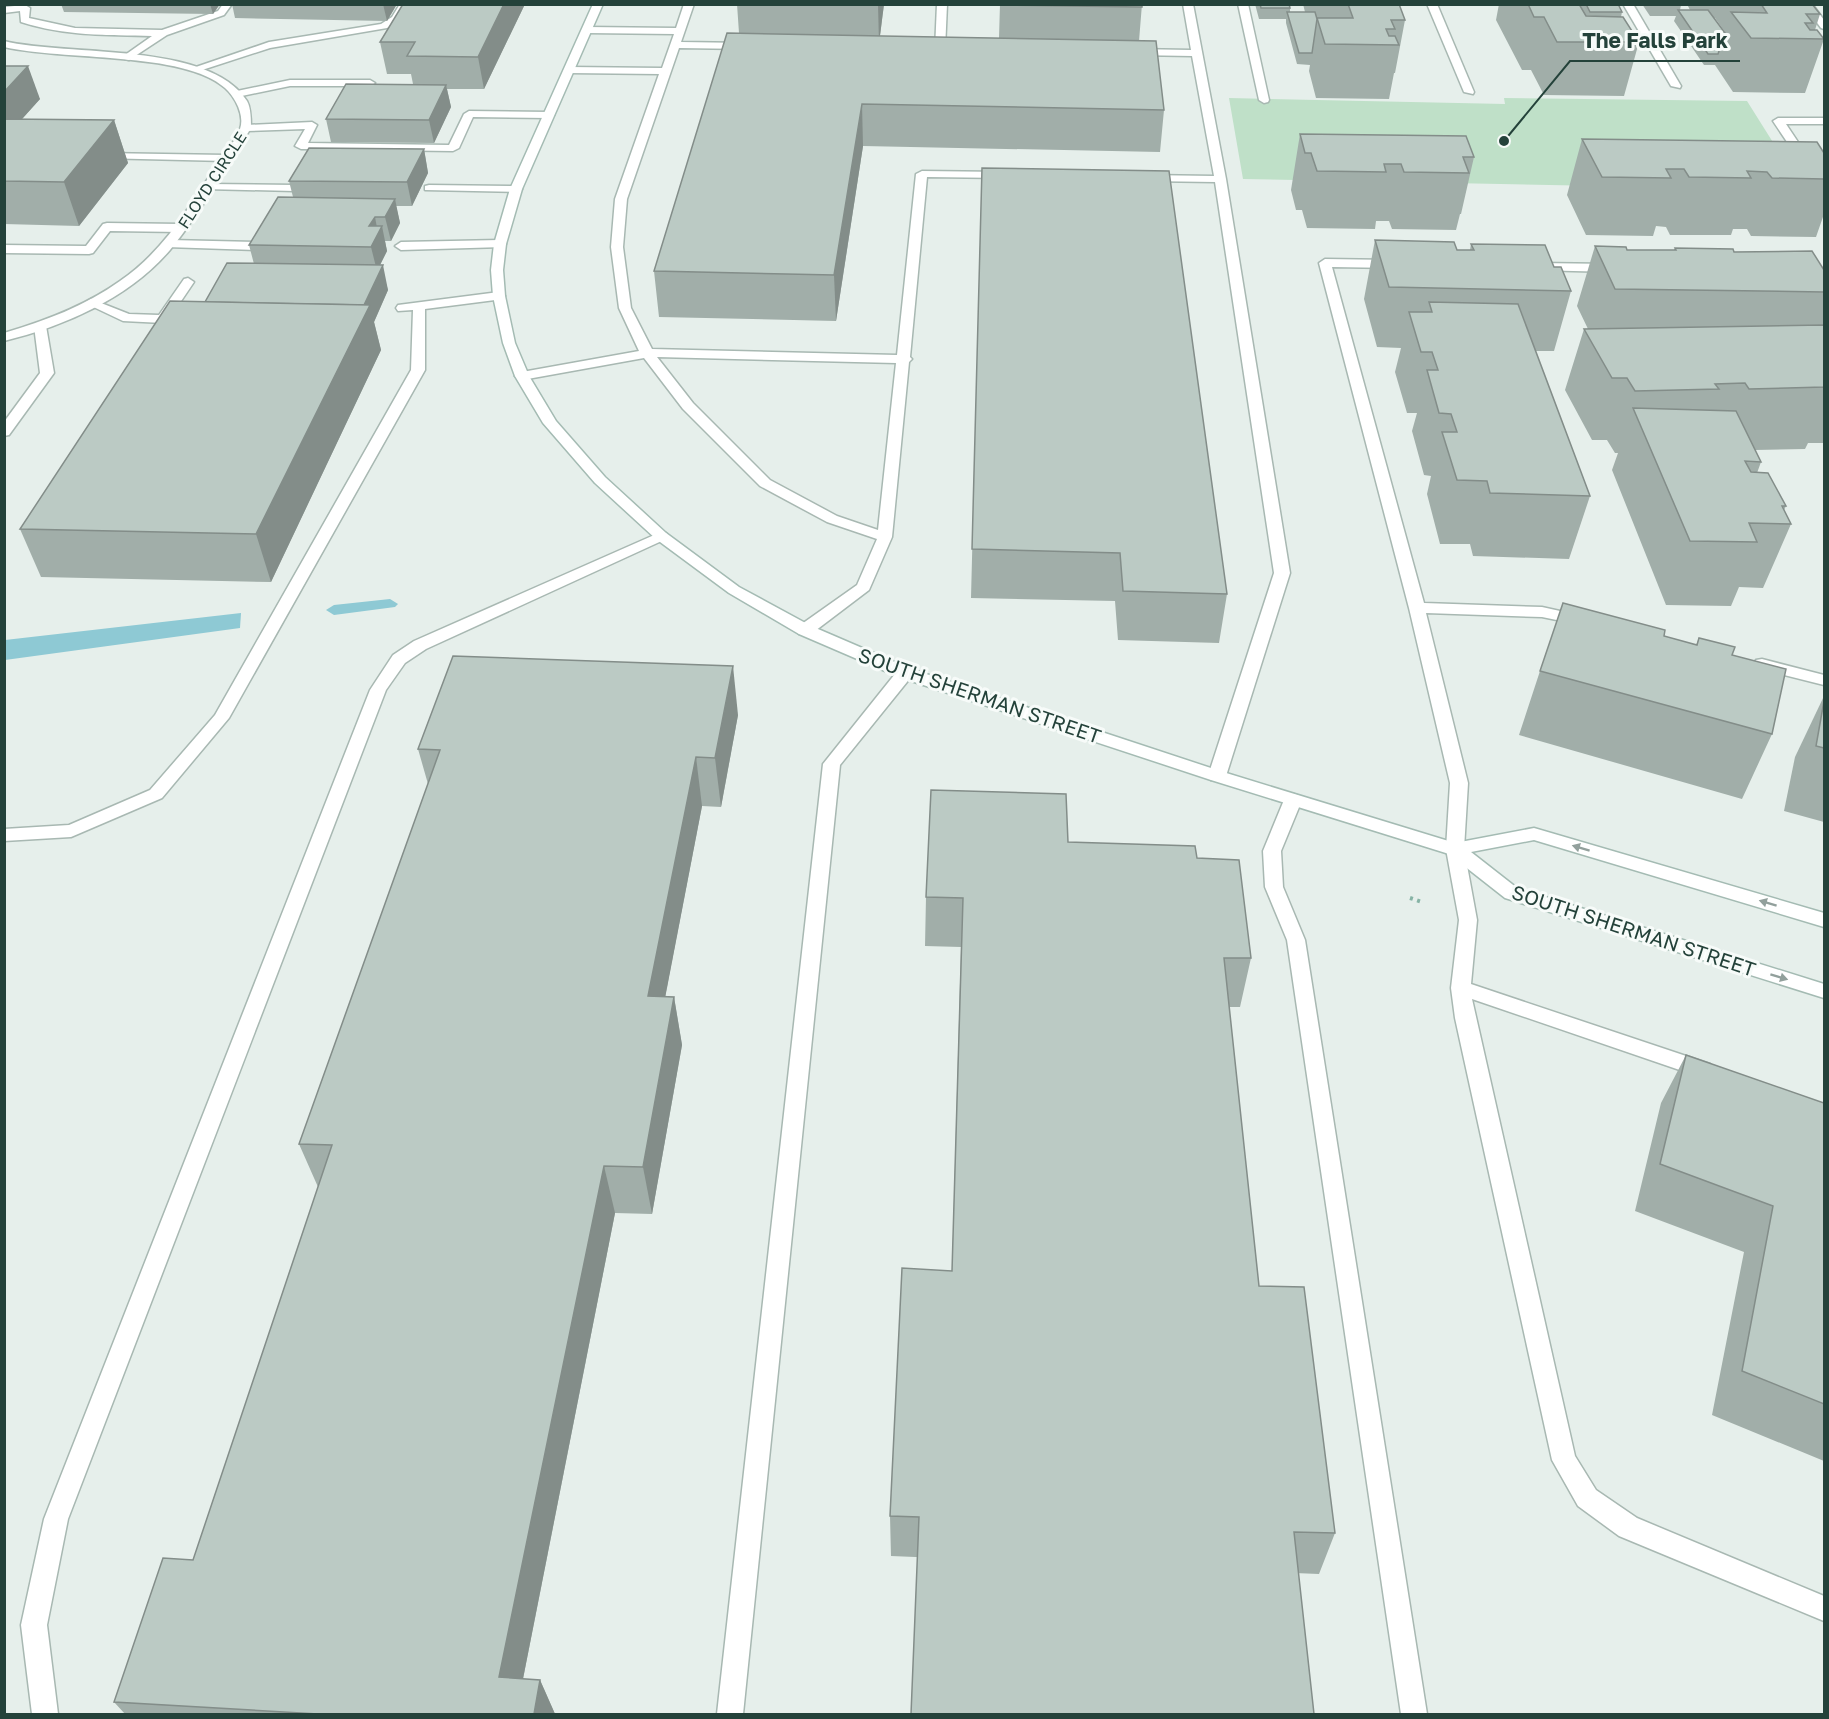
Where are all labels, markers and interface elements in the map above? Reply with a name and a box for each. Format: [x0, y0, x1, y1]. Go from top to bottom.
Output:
callout: The Falls Park [1570, 22, 1740, 61]
text: The Falls Park [1582, 27, 1728, 53]
street label: FLOYD CIRCLE [173, 128, 251, 232]
street label: SOUTH SHERMAN STREET [856, 642, 1104, 748]
one-way arrow [1572, 843, 1590, 852]
street label: SOUTH SHERMAN STREET [1509, 879, 1759, 981]
one-way arrow [1759, 898, 1777, 907]
one-way arrow [1770, 973, 1788, 982]

